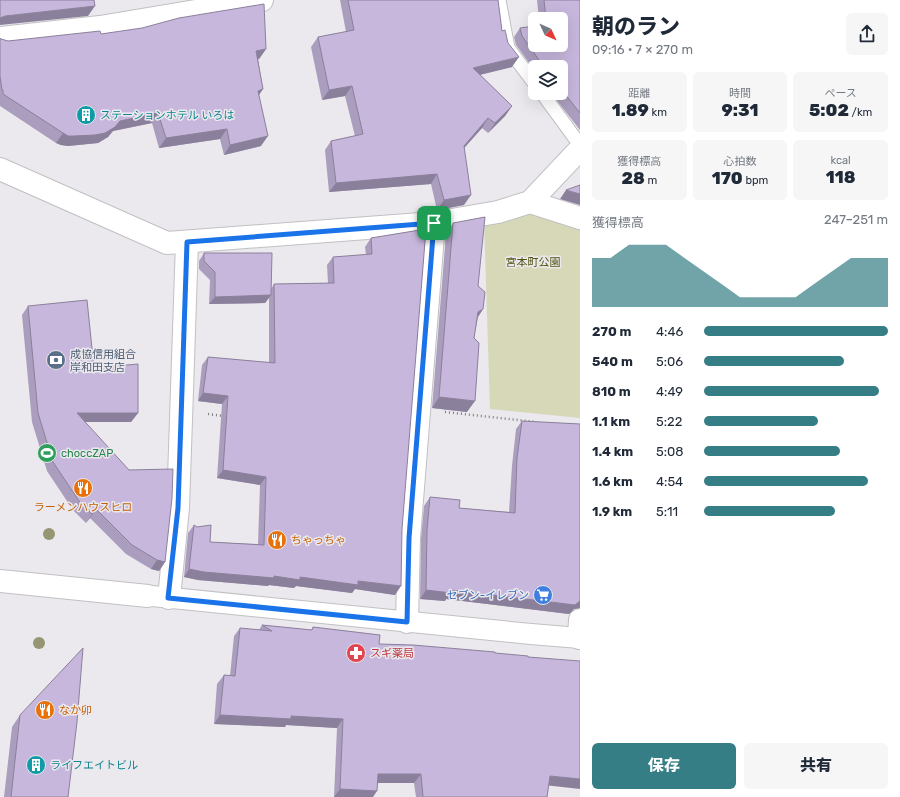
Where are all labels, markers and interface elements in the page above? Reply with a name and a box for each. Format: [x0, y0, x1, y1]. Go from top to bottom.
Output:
north arrow [528, 12, 568, 52]
map controls [528, 12, 568, 100]
text: 朝のラン [592, 13, 680, 40]
button: share [846, 13, 888, 55]
text: 09:16 · 7 × 270 m [592, 42, 693, 57]
button: layers [528, 60, 568, 100]
text: 距離 [628, 87, 650, 100]
text: 時間 [729, 87, 751, 100]
text: ペース [824, 87, 857, 100]
text: 1.89 [612, 100, 649, 120]
text: 9:31 [722, 100, 758, 120]
text: 5:02 [809, 100, 849, 120]
building icon: ステーションホテル いろは [75, 104, 97, 126]
text: km [649, 106, 667, 119]
text: /km [849, 106, 872, 119]
place label: ステーションホテル いろは [100, 109, 234, 122]
text: kcal [831, 154, 851, 167]
text: 獲得標高 [617, 155, 661, 168]
text: 心拍数 [723, 155, 756, 168]
text: 118 [826, 167, 856, 187]
text: 28 [621, 168, 645, 188]
text: 170 [712, 168, 743, 188]
text: m [645, 174, 657, 187]
text: bpm [743, 174, 768, 187]
pin [417, 206, 451, 240]
icon: arrive [423, 212, 445, 234]
text: 247–251 m [824, 212, 888, 227]
text: 獲得標高 [592, 215, 644, 230]
park label: 宮本町公園 [506, 256, 561, 269]
text: 270 m [592, 324, 631, 339]
text: 4:46 [656, 324, 683, 339]
place label: 成協信用組合 岸和田支店 [70, 348, 136, 374]
bank icon: 成協信用組合 岸和田支店 [45, 349, 67, 371]
text: 540 m [592, 354, 633, 369]
text: 5:06 [656, 354, 683, 369]
text: 810 m [592, 384, 631, 399]
text: 4:49 [656, 384, 683, 399]
text: 1.1 km [592, 414, 630, 429]
text: 5:22 [656, 414, 682, 429]
sports icon: choccZAP [36, 442, 58, 464]
text: 1.4 km [592, 444, 633, 459]
text: 5:08 [656, 444, 684, 459]
place label: choccZAP [61, 447, 113, 460]
text: 1.6 km [592, 474, 633, 489]
text: 4:54 [656, 474, 683, 489]
restaurant icon: ラーメンハウスヒロ [72, 477, 94, 499]
place label: ラーメンハウスヒロ [34, 501, 132, 514]
text: 1.9 km [592, 504, 632, 519]
text: 5:11 [656, 504, 678, 519]
restaurant icon: ちゃっちゃ [266, 529, 288, 551]
place label: ちゃっちゃ [291, 534, 346, 547]
supermarket icon: セブン-イレブン [532, 584, 554, 606]
place label: セブン-イレブン [447, 589, 529, 602]
pharmacy icon: スギ薬局 [345, 642, 367, 664]
place label: スギ薬局 [370, 647, 414, 660]
restaurant icon: なか卯 [34, 699, 56, 721]
place label: なか卯 [59, 704, 92, 717]
button: 保存 [592, 743, 736, 789]
button: 共有 [744, 743, 888, 789]
building icon: ライフエイトビル [25, 754, 47, 776]
place label: ライフエイトビル [50, 759, 138, 772]

